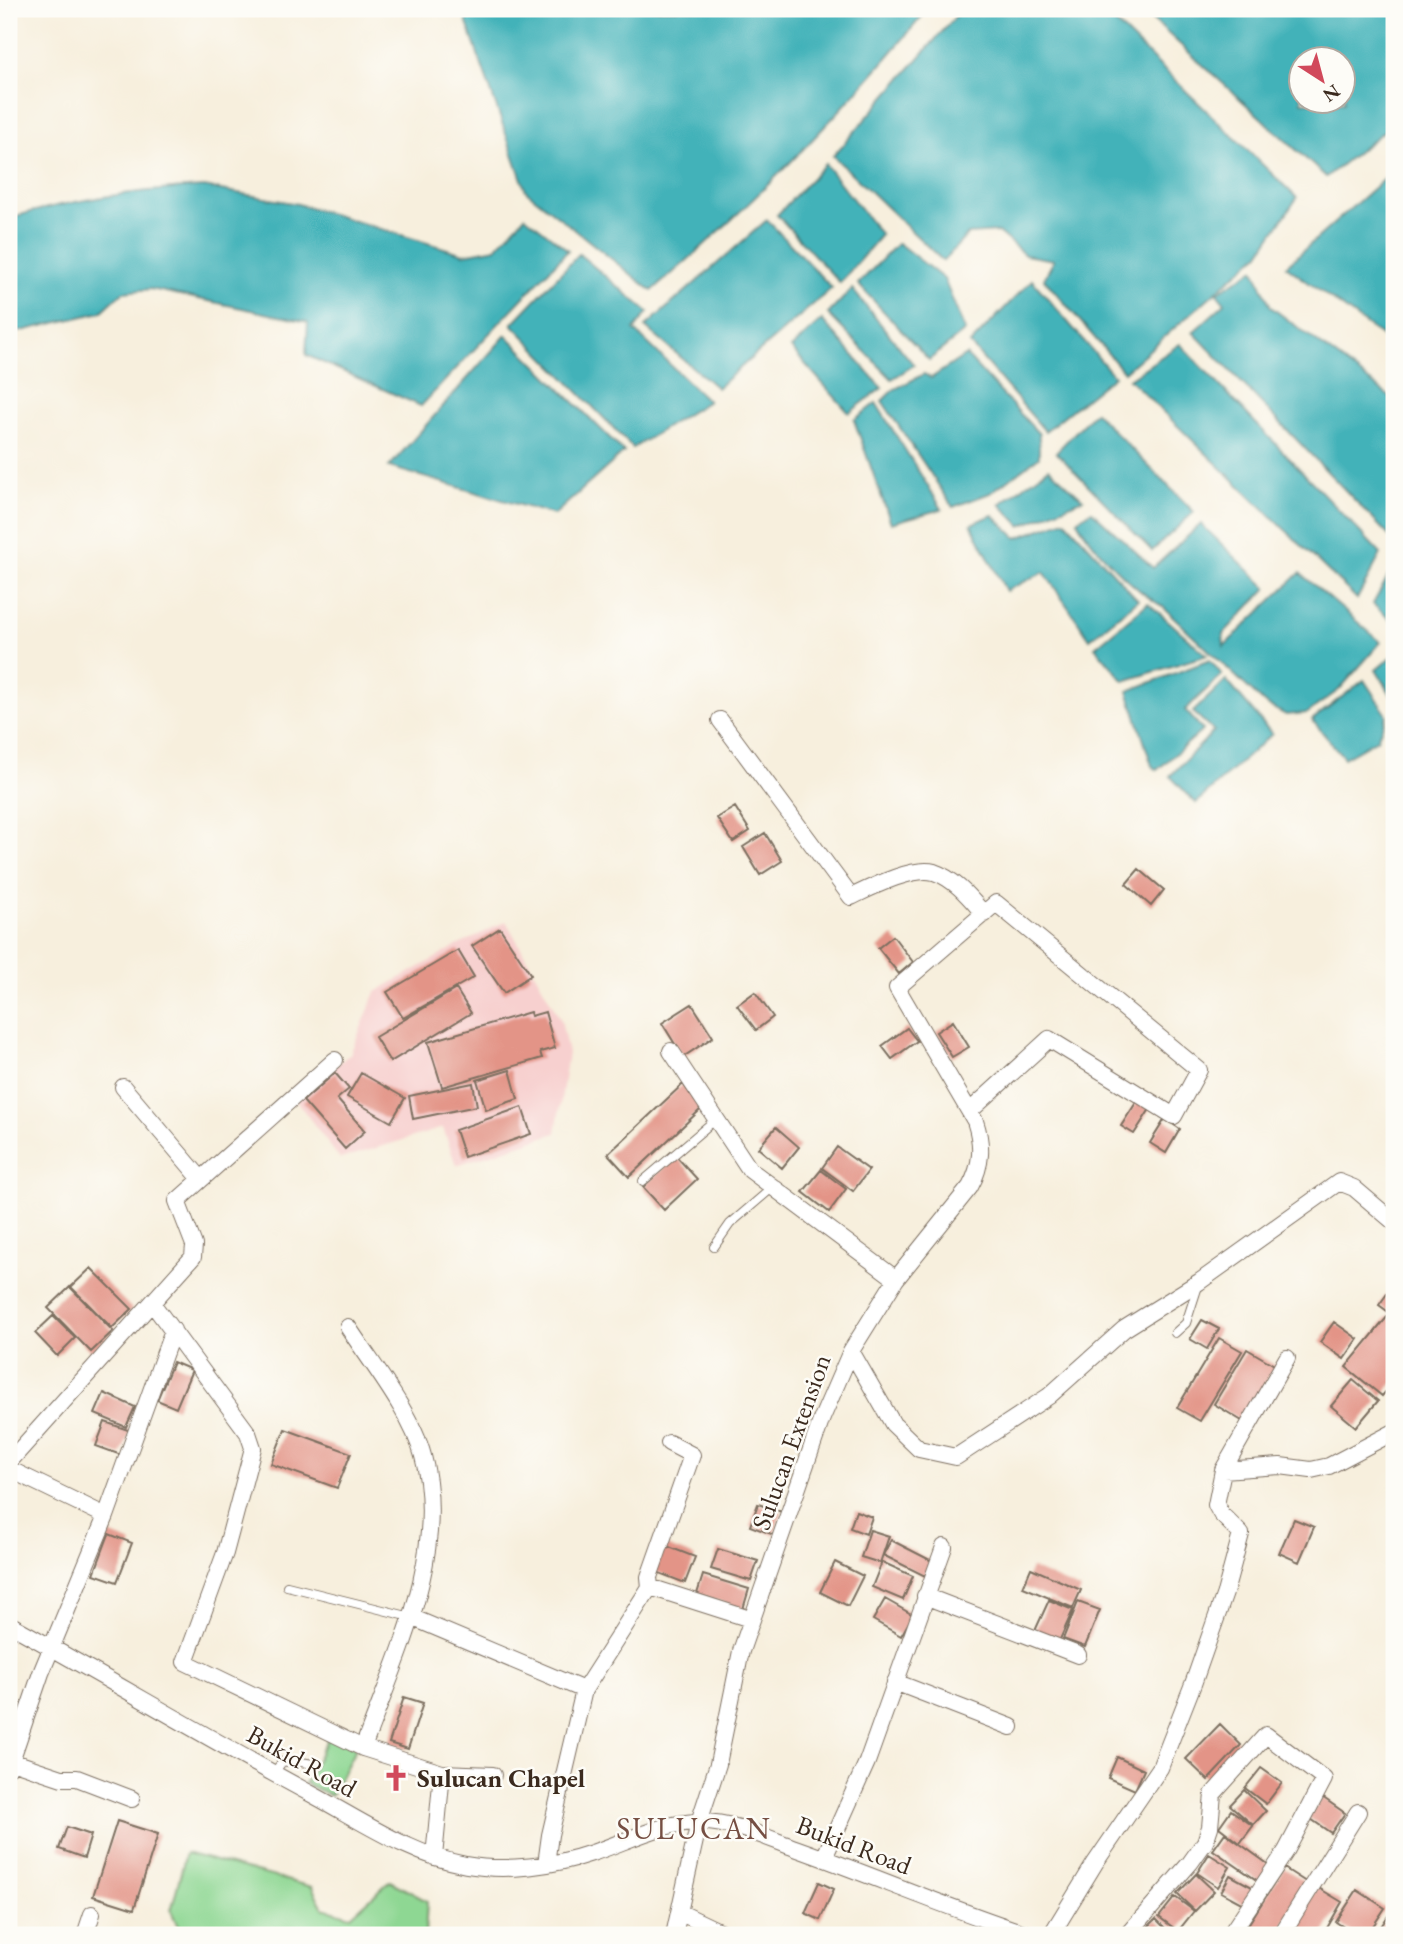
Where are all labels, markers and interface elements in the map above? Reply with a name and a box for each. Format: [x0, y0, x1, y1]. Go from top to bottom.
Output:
north arrow [1288, 46, 1358, 116]
text: N [1318, 79, 1345, 108]
street label: Sulucan Extension [743, 1349, 839, 1534]
street label: Bukid Road [241, 1717, 364, 1805]
place label: Sulucan Chapel [417, 1761, 585, 1795]
church icon: Sulucan Chapel [381, 1763, 411, 1793]
street label: Bukid Road [792, 1808, 917, 1883]
district label: SULUCAN [616, 1809, 772, 1848]

